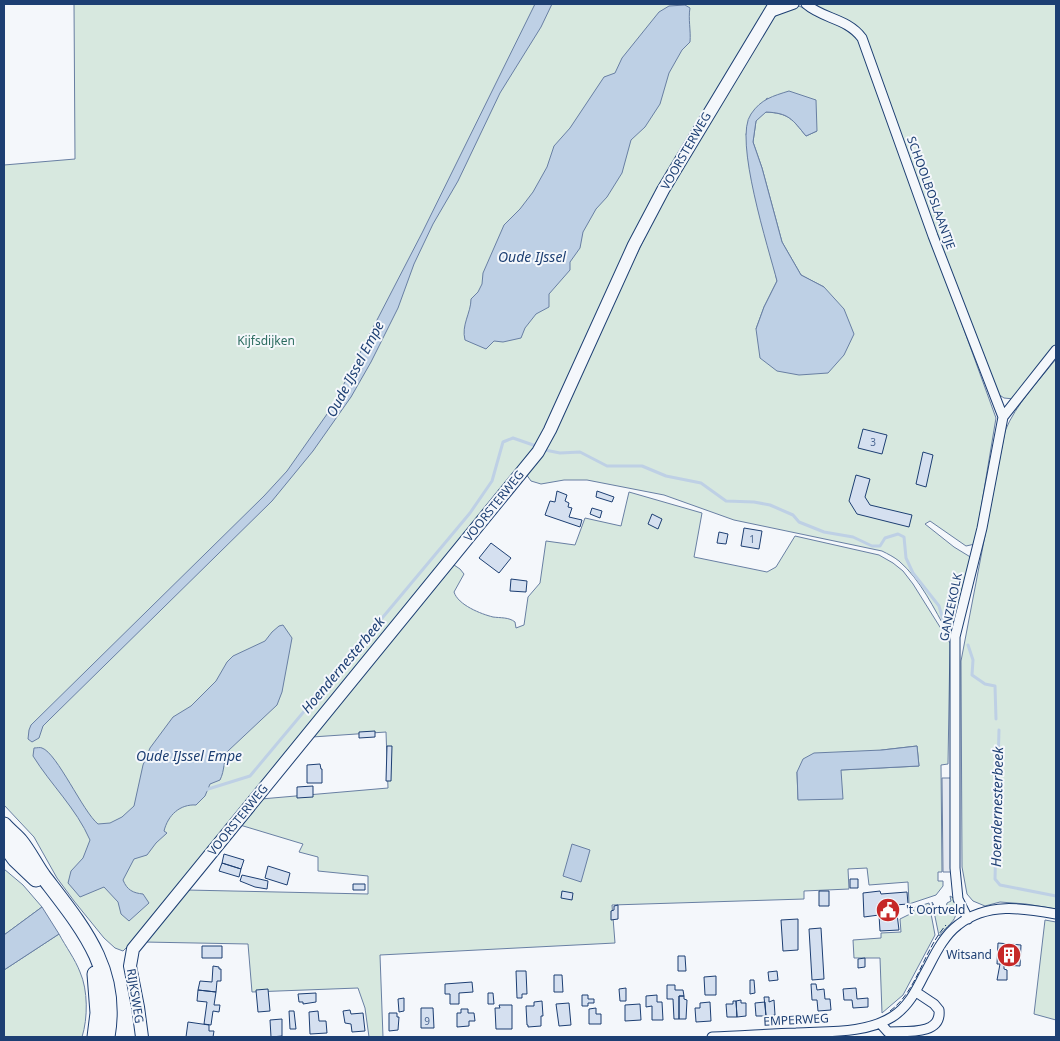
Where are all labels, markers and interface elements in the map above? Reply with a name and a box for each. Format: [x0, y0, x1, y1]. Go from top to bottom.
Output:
street label: VOORSTERWEG [656, 109, 715, 193]
street label: SCHOOLBOSLAANTJE [903, 134, 960, 252]
water label: Oude IJssel [498, 247, 566, 266]
water label: Oude IJssel Empe [321, 317, 388, 420]
park label: Kijfsdijken [237, 332, 295, 349]
house number: 3 [870, 435, 876, 449]
street label: VOORSTERWEG [460, 466, 528, 545]
house number: 1 [749, 532, 755, 546]
street label: GANZEKOLK [935, 571, 966, 643]
water label: Hoendernesterbeek [297, 612, 389, 717]
water label: Oude IJssel Empe [136, 746, 242, 765]
water label: Hoendernesterbeek [986, 746, 1007, 867]
street label: VOORSTERWEG [204, 780, 272, 859]
public building icon: 't Oortveld [875, 897, 901, 923]
place label: 't Oortveld [906, 901, 965, 918]
building icon: Witsand [996, 942, 1022, 968]
place label: Witsand [946, 946, 992, 963]
street label: RIJKSWEG [123, 967, 148, 1025]
street label: EMPERWEG [763, 1009, 829, 1030]
house number: 9 [424, 1014, 430, 1028]

